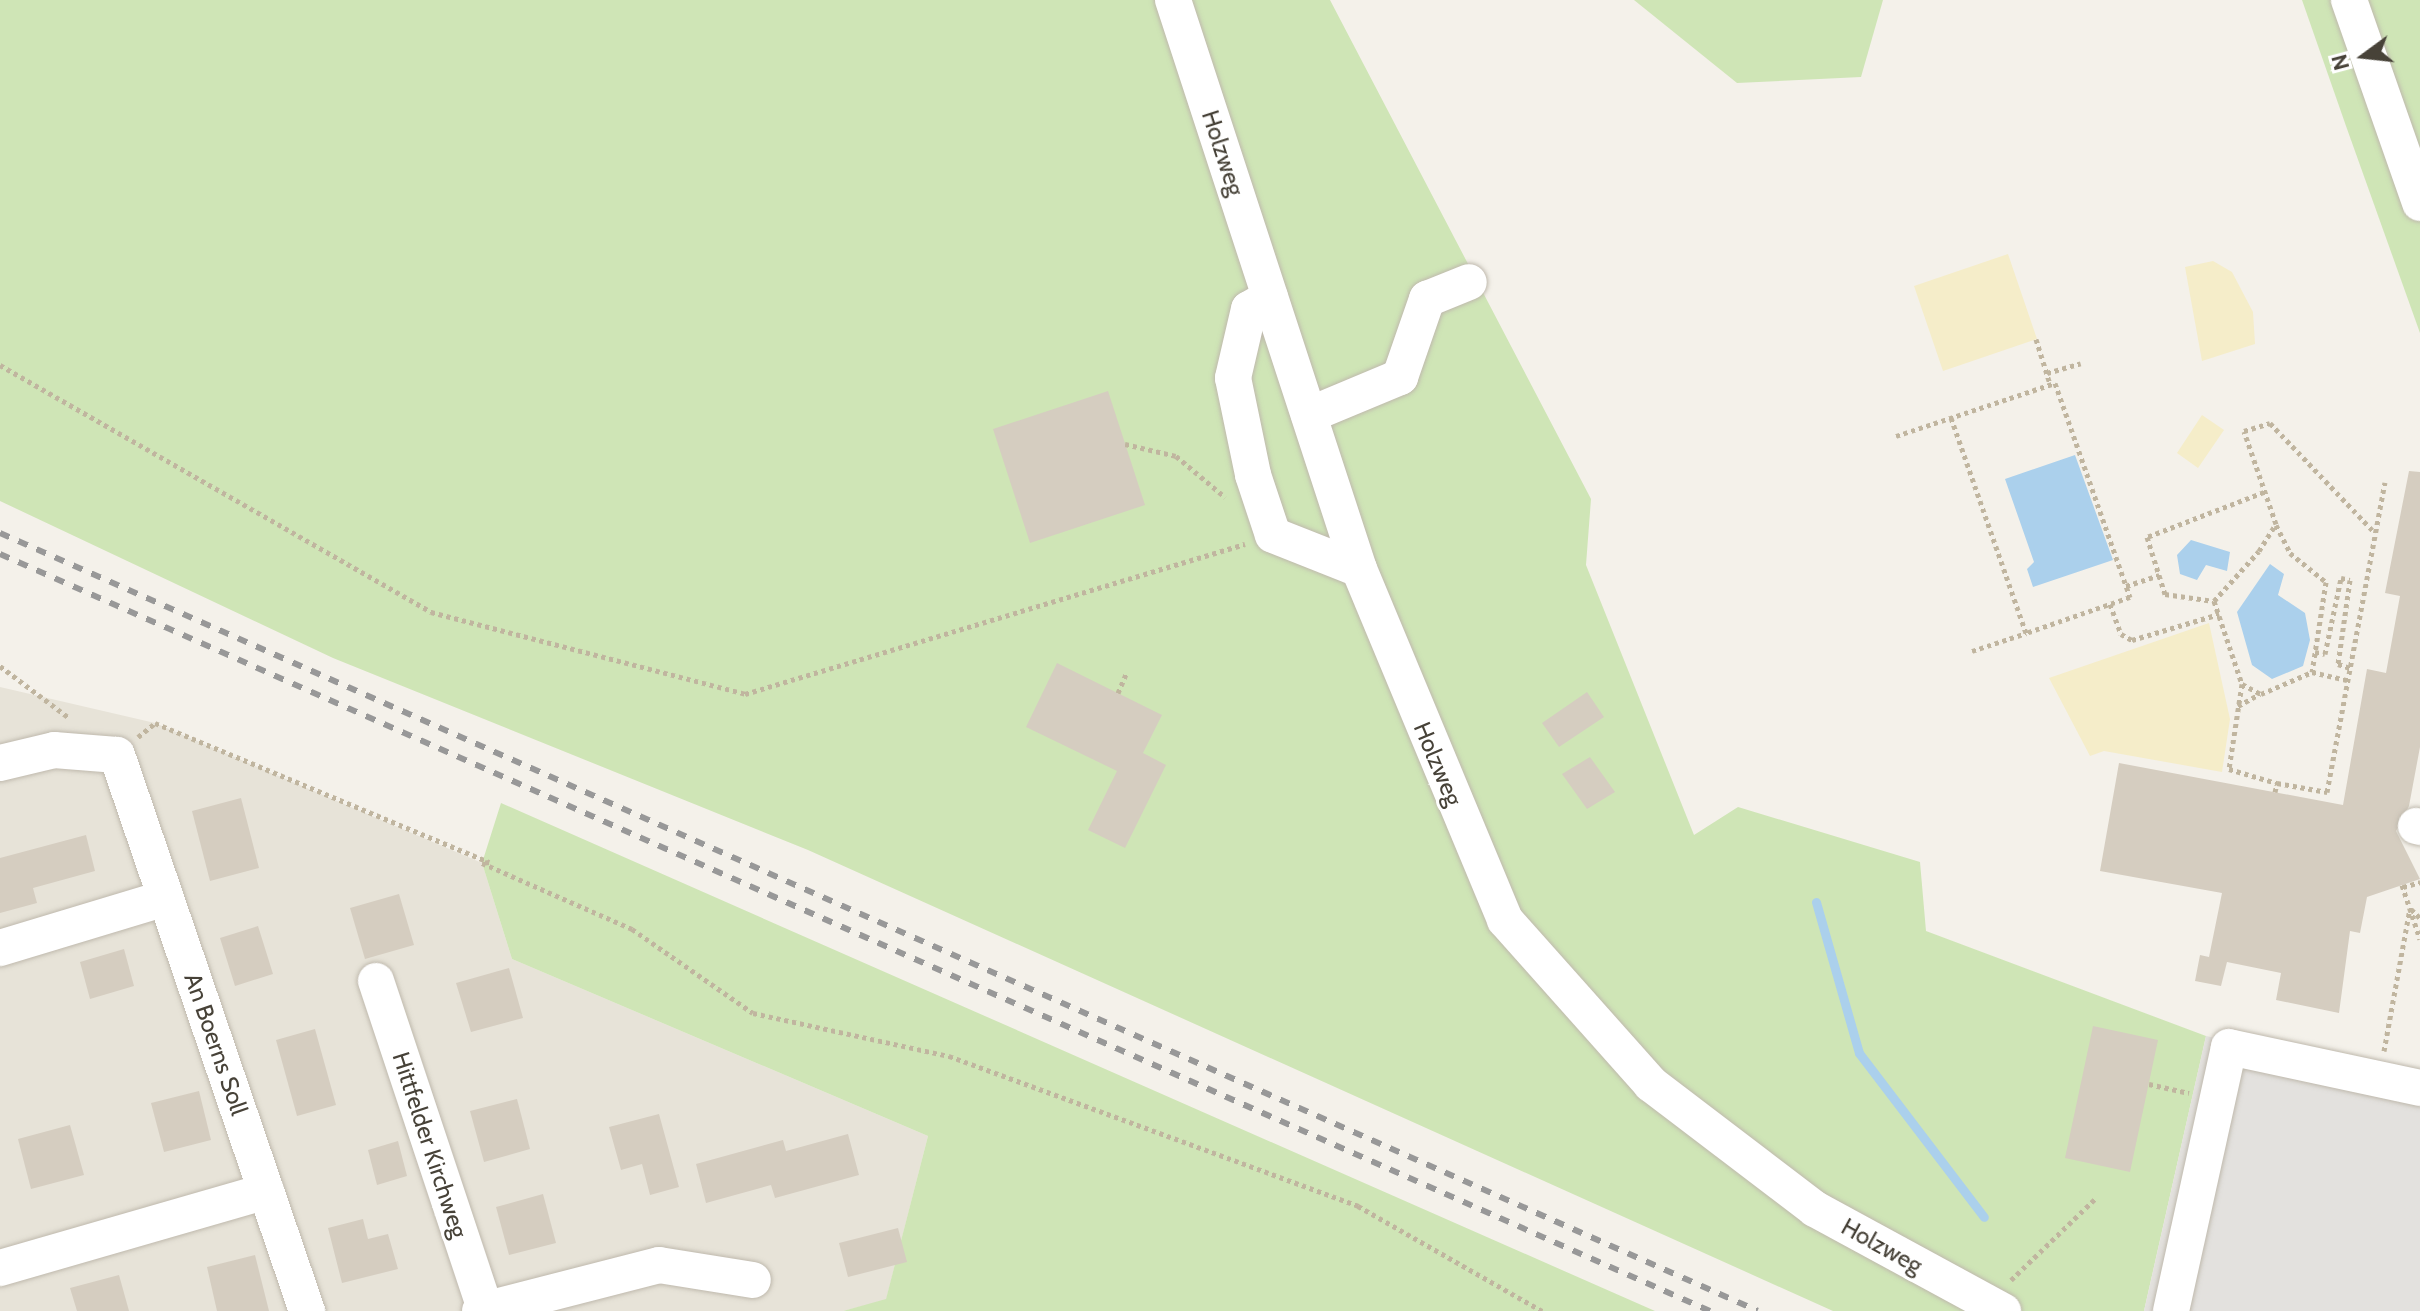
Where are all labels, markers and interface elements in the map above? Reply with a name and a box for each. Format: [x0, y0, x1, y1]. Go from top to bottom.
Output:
north arrow [2324, 16, 2404, 96]
text: N [2325, 51, 2355, 73]
street label: Holzweg [1196, 107, 1250, 199]
street label: Holzweg [1407, 718, 1469, 810]
street label: An Boerns Soll [178, 969, 254, 1119]
street label: Hittfelder Kirchweg [386, 1048, 474, 1242]
street label: Holzweg [1836, 1212, 1928, 1280]

